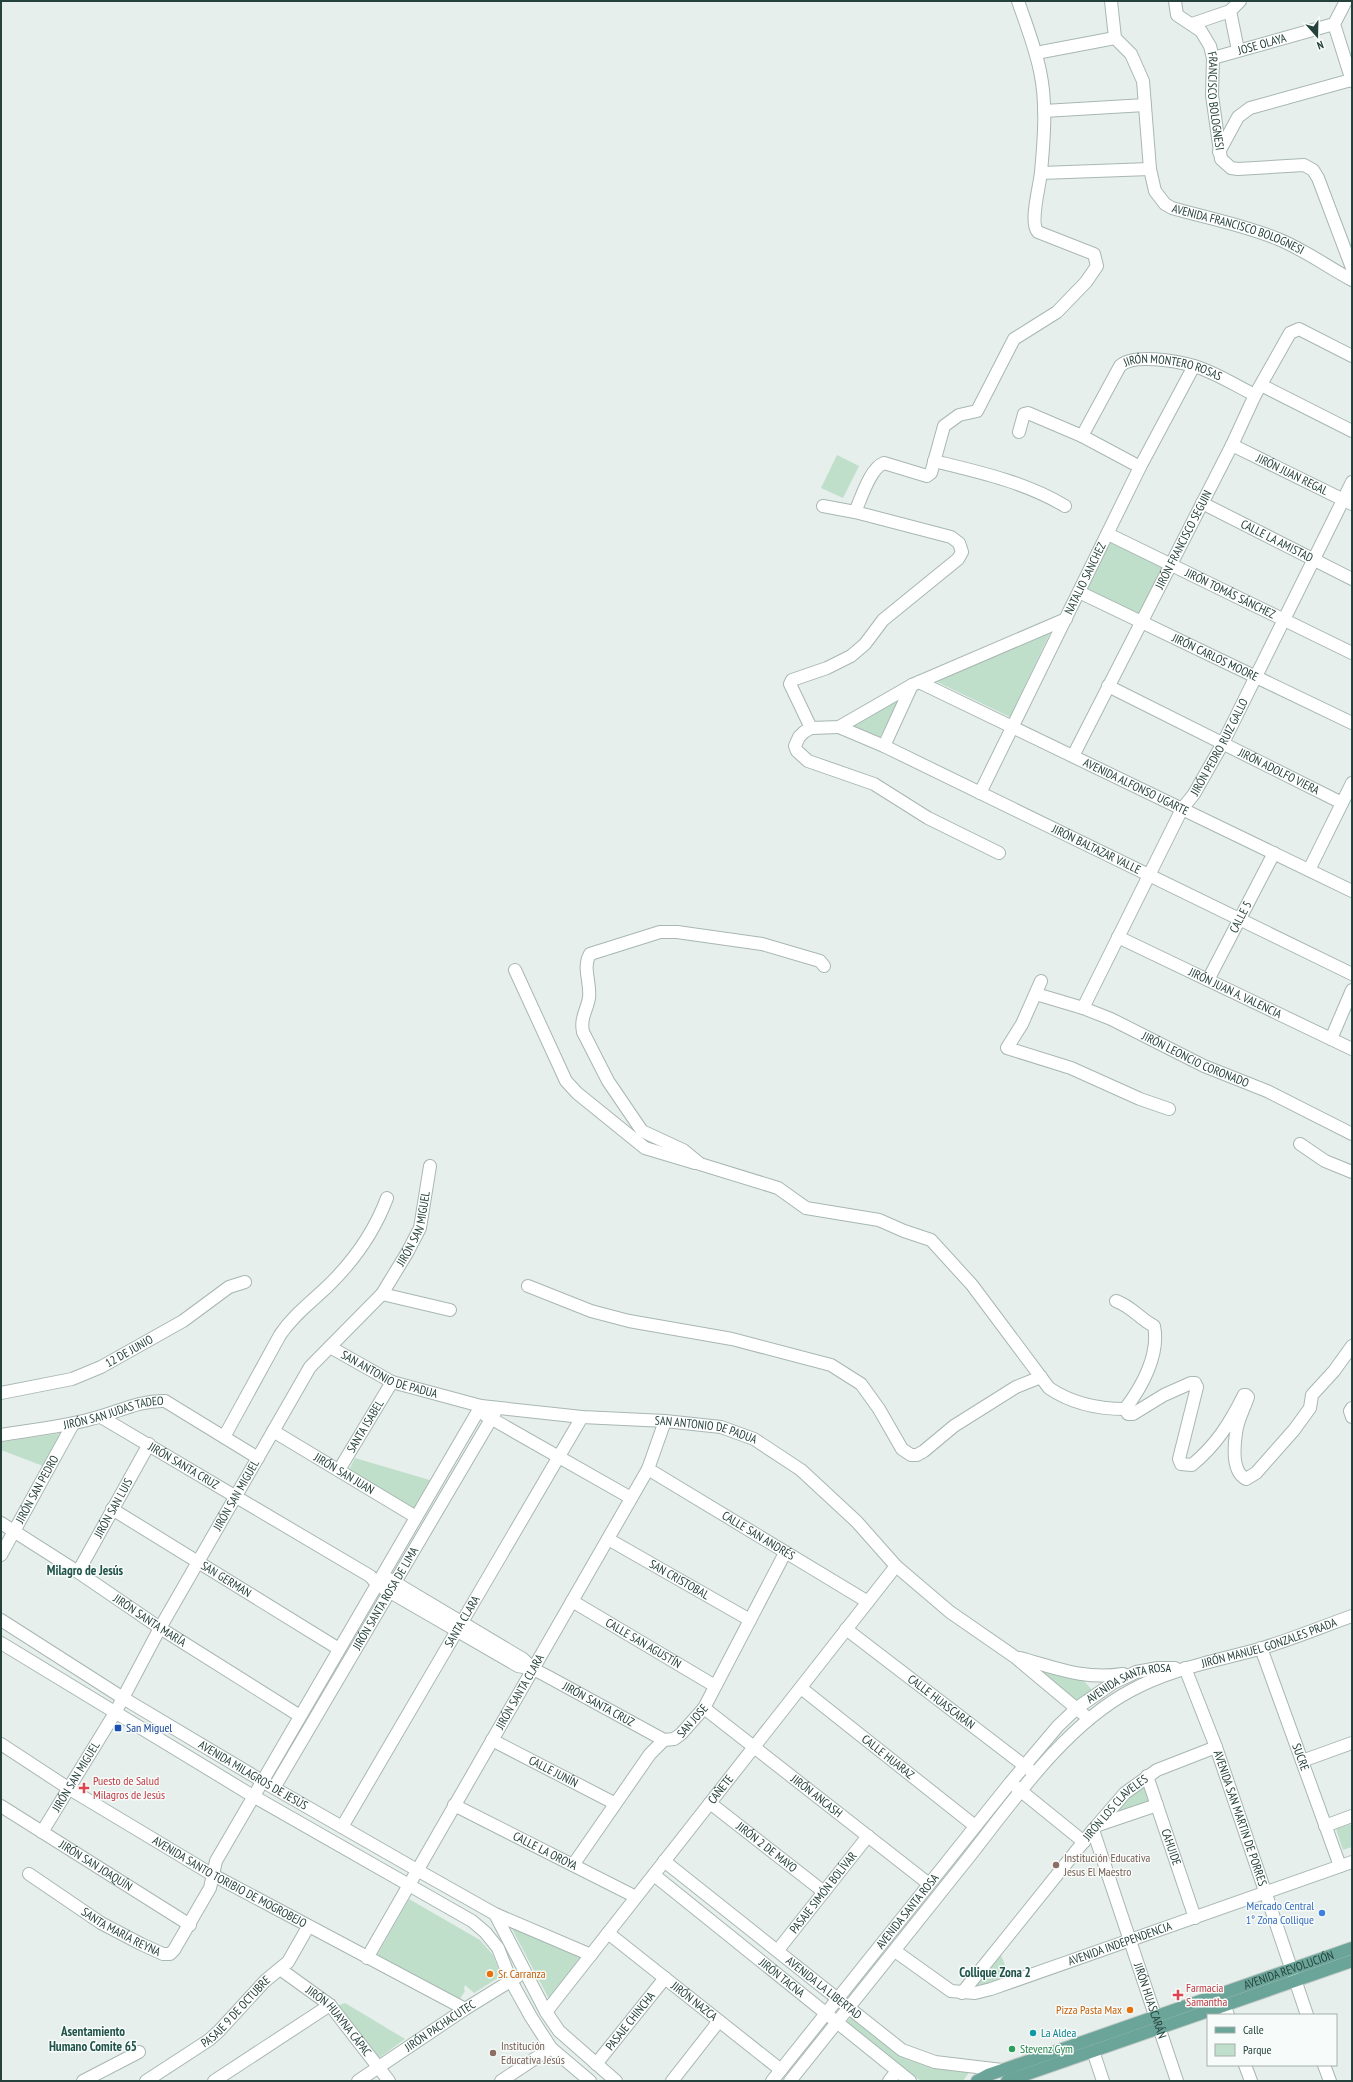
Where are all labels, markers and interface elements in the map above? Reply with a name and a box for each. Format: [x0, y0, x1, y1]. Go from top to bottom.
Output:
north arrow [1297, 16, 1337, 56]
street label: JOSE OLAYA [1235, 30, 1288, 58]
text: N [1315, 38, 1326, 53]
street label: FRANCISCO BOLOGNESI [1205, 50, 1228, 151]
street label: AVENIDA FRANCISCO BOLOGNESI [1170, 200, 1307, 257]
street label: JIRÓN MONTERO ROSAS [1120, 351, 1225, 384]
street label: JIRÓN JUAN REGAL [1253, 450, 1331, 498]
street label: JIRÓN FRANCISCO SEGUIN [1151, 488, 1215, 592]
street label: CALLE LA AMISTAD [1238, 516, 1316, 565]
street label: NATALIO SANCHEZ [1061, 540, 1109, 617]
street label: JIRÓN TOMÁS SÁNCHEZ [1182, 564, 1278, 622]
street label: JIRÓN CARLOS MOORE [1169, 629, 1261, 684]
street label: JIRÓN PEDRO RUIZ GALLO [1186, 695, 1251, 799]
street label: JIRÓN ADOLFO VIERA [1235, 744, 1322, 798]
street label: AVENIDA ALFONSO UGARTE [1081, 754, 1191, 818]
street label: JIRÓN BALTAZAR VALLE [1049, 821, 1143, 877]
street label: CALLE 5 [1226, 898, 1255, 935]
street label: JIRÓN JUAN A. VALENCIA [1186, 964, 1285, 1021]
street label: JIRÓN LEONCIO CORONADO [1139, 1028, 1252, 1090]
street label: JIRÓN SAN MIGUEL [392, 1190, 433, 1269]
street label: 12 DE JUNIO [102, 1331, 156, 1370]
street label: SAN ANTONIO DE PADUA [339, 1347, 440, 1401]
street label: JIRÓN SAN JUDAS TADEO [61, 1393, 164, 1432]
street label: SANTA ISABEL [343, 1397, 387, 1455]
street label: SAN ANTONIO DE PADUA [654, 1413, 760, 1447]
street label: JIRÓN SANTA CRUZ [145, 1438, 222, 1492]
street label: JIRÓN SAN JUAN [311, 1449, 377, 1497]
street label: JIRÓN SAN PEDRO [11, 1452, 62, 1527]
street label: JIRÓN SAN MIGUEL [209, 1457, 262, 1534]
street label: JIRÓN SAN LUIS [90, 1476, 135, 1541]
street label: CALLE SAN ANDRÉS [719, 1508, 798, 1563]
street label: JIRÓN SANTA ROSA DE LIMA [349, 1544, 421, 1653]
street label: SAN CRISTOBAL [647, 1556, 712, 1602]
street label: SAN GERMAN [198, 1558, 254, 1600]
district label: Milagro de Jesús [47, 1562, 124, 1579]
street label: JIRÓN SANTA MARÍA [110, 1590, 190, 1650]
street label: SANTA CLARA [441, 1593, 483, 1650]
street label: JIRÓN MANUEL GONZALES PRADA [1199, 1614, 1339, 1671]
street label: CALLE SAN AGUSTÍN [603, 1615, 684, 1671]
street label: JIRÓN SANTA CLARA [492, 1651, 547, 1733]
street label: AVENIDA SANTA ROSA [1083, 1660, 1171, 1706]
street label: CALLE HUASCARÁN [905, 1671, 978, 1732]
street label: JIRÓN SANTA CRUZ [559, 1678, 637, 1729]
street label: SAN JOSE [673, 1701, 711, 1740]
place label: San Miguel [126, 1720, 172, 1735]
marker: San Miguel [113, 1723, 123, 1733]
street label: CALLE HUARAZ [859, 1731, 918, 1782]
street label: AVENIDA MILAGROS DE JESÚS [196, 1737, 311, 1813]
street label: JIRÓN SAN MIGUEL [48, 1739, 103, 1815]
street label: SUCRE [1289, 1741, 1313, 1773]
street label: AVENIDA SAN MARTIN DE PORRES [1211, 1748, 1271, 1888]
street label: CALLE JUNÍN [526, 1752, 581, 1790]
street label: JIRÓN ANCASH [787, 1770, 846, 1820]
street label: CAÑETE [704, 1771, 736, 1807]
street label: JIRÓN LOS CLAVELES [1079, 1771, 1151, 1844]
place label: Puesto de Salud Milagros de Jesús [93, 1773, 165, 1802]
marker: Puesto de Salud Milagros de Jesús [78, 1782, 90, 1794]
street label: JIRÓN 2 DE MAYO [733, 1818, 801, 1876]
street label: CAHUIDE [1158, 1827, 1185, 1867]
street label: CALLE LA OROYA [511, 1828, 580, 1873]
street label: AVENIDA SANTO TORIBIO DE MOGROBEJO [150, 1832, 310, 1931]
street label: JIRÓN SAN JOAQUÍN [56, 1836, 135, 1894]
street label: PASAJE SIMÓN BOLÍVAR [786, 1848, 860, 1936]
place label: Institución Educativa Jesus El Maestro [1063, 1850, 1151, 1879]
marker: Institución Educativa Jesus El Maestro [1051, 1860, 1061, 1870]
street label: AVENIDA SANTA ROSA [873, 1870, 942, 1952]
place label: Mercado Central 1° Zona Collique [1246, 1898, 1314, 1927]
street label: SANTA MARÍA REYNA [79, 1904, 164, 1959]
marker: Mercado Central 1° Zona Collique [1317, 1908, 1327, 1918]
street label: AVENIDA INDEPENDENCIA [1066, 1918, 1174, 1968]
street label: AVENIDA REVOLUCIÓN [1241, 1947, 1336, 1992]
street label: AVENIDA LA LIBERTAD [783, 1953, 865, 2022]
street label: JIRÓN TACNA [755, 1954, 808, 2000]
street label: JIRÓN HUASCARÁN [1131, 1960, 1170, 2040]
district label: Collique Zona 2 [959, 1964, 1031, 1981]
place label: Sr. Carranza [498, 1966, 546, 1981]
marker: Sr. Carranza [485, 1969, 495, 1979]
street label: PASAJE 9 DE OCTUBRE [198, 1972, 273, 2050]
street label: JIRÓN NAZCA [668, 1977, 721, 2024]
place label: Farmacia Samantha [1186, 1980, 1227, 2009]
street label: JIRÓN HUAYNA CÁPAC [302, 1982, 375, 2059]
street label: PASAJE CHINCHA [602, 1988, 658, 2053]
marker: Farmacia Samantha [1173, 1990, 1183, 2000]
street label: JIRÓN PACHACUTEC [401, 1996, 479, 2055]
place label: Pizza Pasta Max [1056, 2002, 1122, 2017]
marker: Pizza Pasta Max [1125, 2005, 1135, 2015]
legend [1207, 2014, 1337, 2066]
text: Calle [1243, 2022, 1264, 2037]
district label: Asentamiento Humano Comite 65 [49, 2023, 137, 2055]
place label: La Aldea [1041, 2025, 1076, 2040]
marker: La Aldea [1028, 2028, 1038, 2038]
place label: Institución Educativa Jesús [501, 2038, 565, 2067]
place label: Stevenz Gym [1020, 2041, 1073, 2056]
text: Parque [1243, 2042, 1272, 2057]
marker: Stevenz Gym [1007, 2044, 1017, 2054]
marker: Institución Educativa Jesús [488, 2048, 498, 2058]

